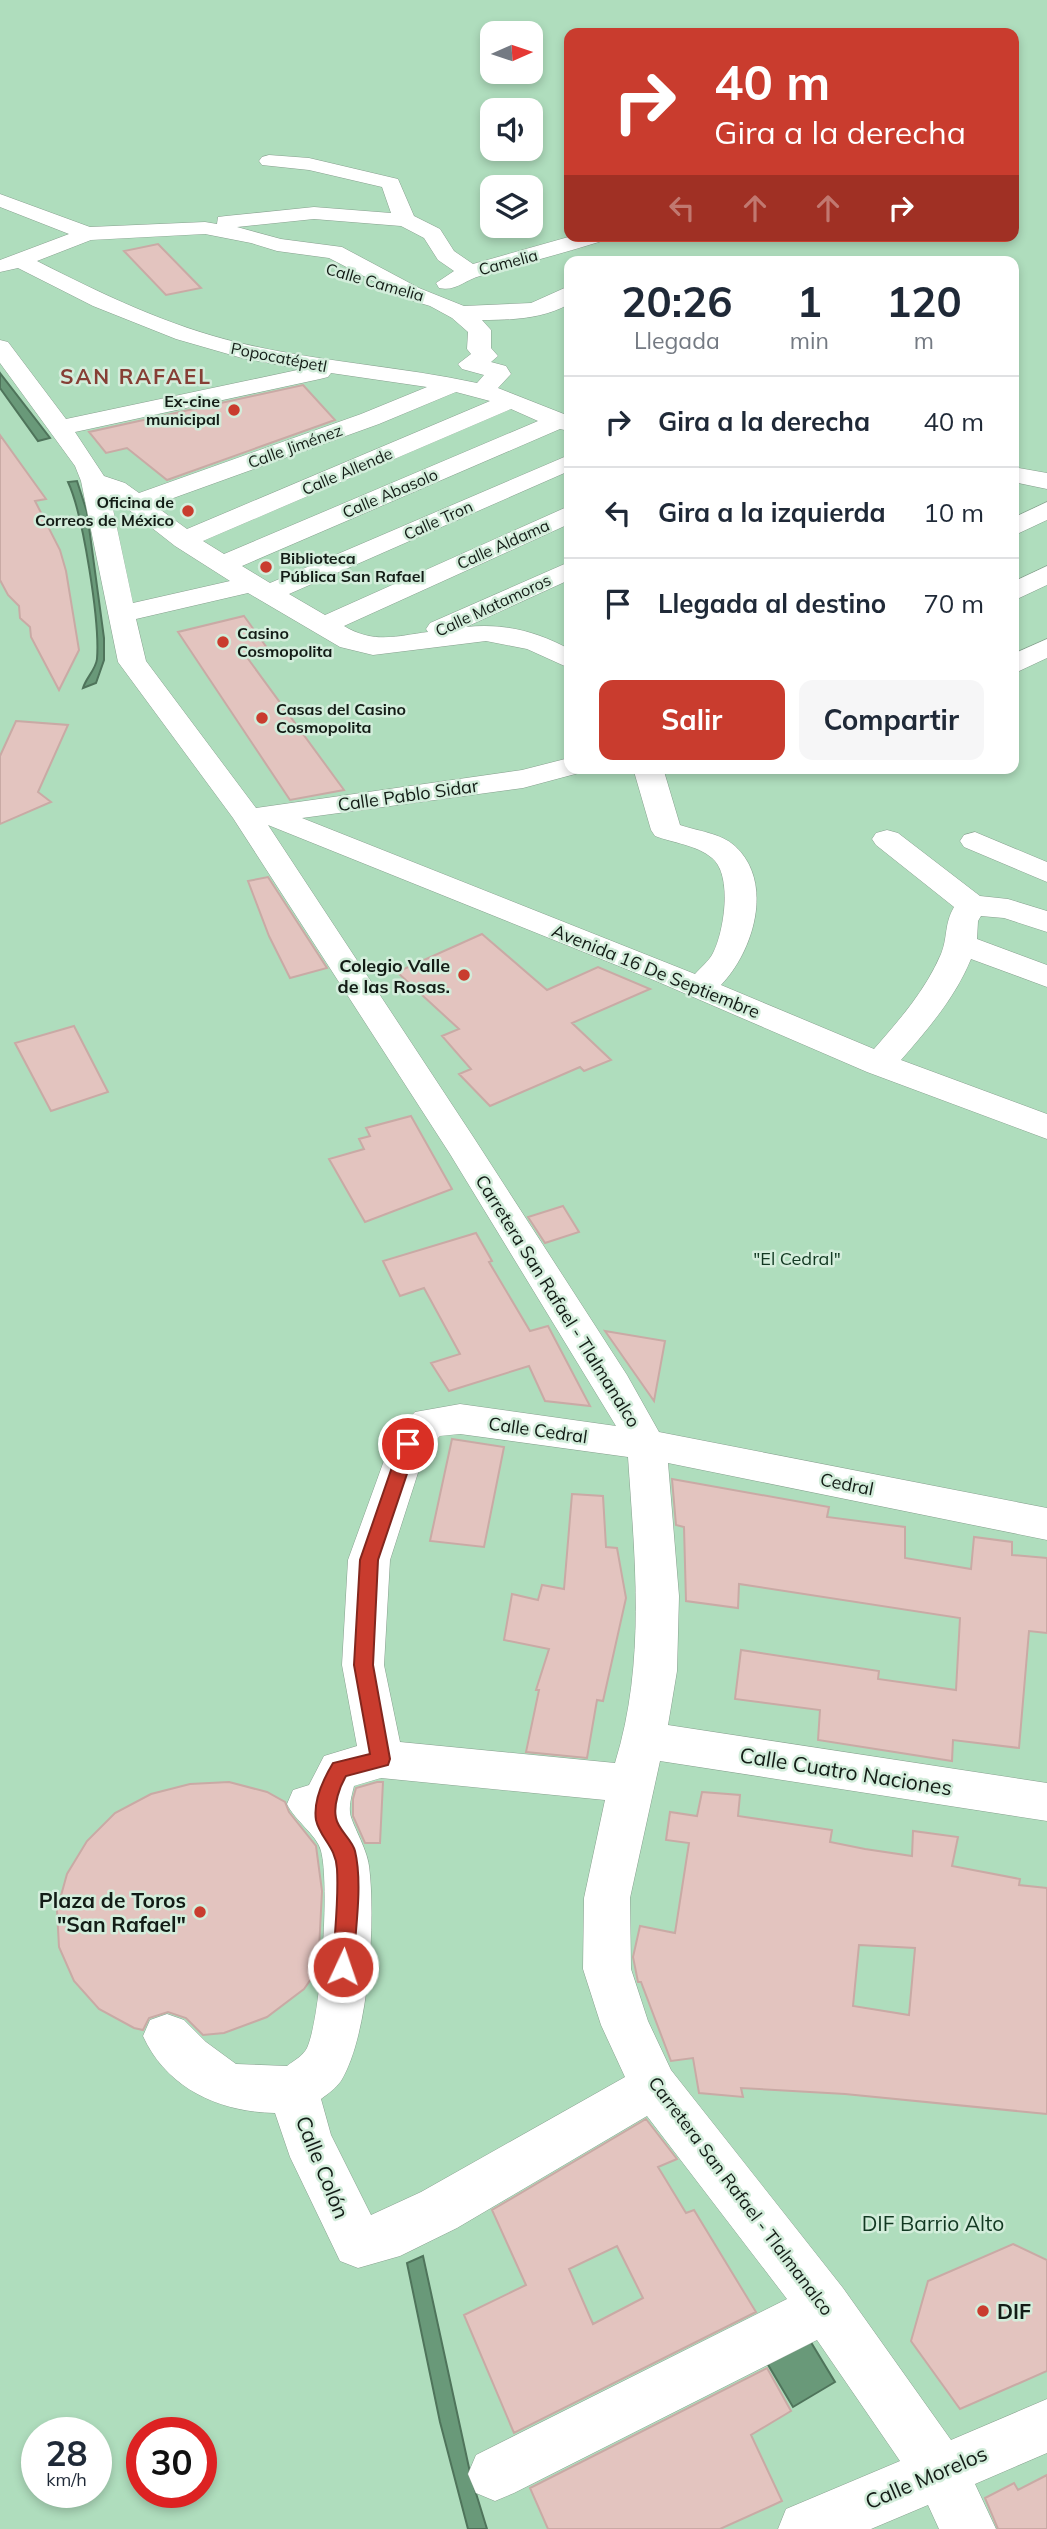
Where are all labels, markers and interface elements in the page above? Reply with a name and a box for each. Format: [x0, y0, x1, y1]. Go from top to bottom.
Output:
north arrow [480, 21, 542, 84]
map controls [480, 21, 543, 238]
text: 40 m [714, 51, 830, 112]
icon: right [599, 56, 690, 147]
button: sound [480, 98, 543, 161]
text: Gira a la derecha [714, 112, 966, 152]
button: layers [480, 175, 543, 238]
icon: left [663, 189, 701, 227]
icon: ahead [736, 189, 774, 227]
icon: ahead [809, 189, 847, 227]
icon: right [882, 189, 920, 227]
street label: Camelia [476, 245, 540, 279]
street label: Calle Camelia [324, 258, 426, 306]
text: 20:26 [621, 275, 732, 328]
text: 1 [797, 275, 822, 328]
text: 120 [886, 275, 962, 328]
text: Llegada [634, 326, 720, 355]
text: min [790, 326, 829, 355]
text: m [914, 326, 934, 355]
street label: Popocatépetl [229, 338, 329, 376]
district label: SAN RAFAEL [60, 363, 212, 389]
place label: Ex-cine municipal [146, 391, 220, 429]
marker: Ex-cine municipal [226, 402, 242, 418]
icon: right [599, 403, 637, 441]
text: Gira a la derecha [658, 405, 870, 438]
text: 40 m [923, 405, 984, 438]
street label: Calle Jiménez [245, 420, 345, 472]
street label: Calle Allende [299, 443, 395, 499]
street label: Calle Abasolo [339, 464, 441, 522]
place label: Oficina de Correos de México [35, 492, 174, 530]
icon: left [599, 494, 637, 532]
street label: Calle Tron [400, 496, 476, 544]
text: Gira a la izquierda [658, 496, 886, 529]
text: 10 m [923, 496, 984, 529]
marker: Oficina de Correos de México [180, 503, 196, 519]
street label: Calle Aldama [454, 515, 552, 573]
place label: Biblioteca Pública San Rafael [280, 548, 425, 586]
marker: Biblioteca Pública San Rafael [258, 559, 274, 575]
street label: Calle Matamoros [432, 569, 554, 641]
icon: arrive [599, 585, 637, 623]
text: Llegada al destino [658, 587, 886, 620]
text: 70 m [923, 587, 984, 620]
place label: Casino Cosmopolita [237, 623, 332, 661]
marker: Casino Cosmopolita [215, 634, 231, 650]
button: Salir [599, 680, 785, 760]
button: Compartir [799, 680, 984, 760]
place label: Casas del Casino Cosmopolita [276, 699, 406, 737]
marker: Casas del Casino Cosmopolita [254, 710, 270, 726]
street label: Calle Pablo Sidar [336, 774, 480, 816]
street label: Avenida 16 De Septiembre [549, 919, 763, 1023]
place label: Colegio Valle de las Rosas. [338, 954, 450, 998]
marker: Colegio Valle de las Rosas. [456, 967, 472, 983]
street label: Carretera San Rafael - Tlalmanalco [470, 1170, 646, 1432]
park label: "El Cedral" [753, 1247, 841, 1270]
street label: Calle Cedral [487, 1412, 589, 1448]
pin [378, 1414, 438, 1474]
icon: arrive [389, 1425, 427, 1463]
street label: Cedral [818, 1468, 876, 1500]
street label: Calle Cuatro Naciones [738, 1741, 954, 1801]
place label: Plaza de Toros "San Rafael" [39, 1887, 186, 1937]
marker: Plaza de Toros "San Rafael" [192, 1904, 208, 1920]
position arrow [306, 1930, 380, 2004]
street label: Carretera San Rafael - Tlalmanalco [644, 2072, 838, 2320]
street label: Calle Colón [291, 2112, 355, 2222]
park label: DIF Barrio Alto [862, 2210, 1004, 2236]
place label: DIF [997, 2298, 1031, 2324]
marker: DIF [975, 2303, 991, 2319]
speed limit sign: 30 [126, 2417, 217, 2508]
text: 28 [45, 2431, 88, 2475]
street label: Calle Morelos [861, 2440, 991, 2514]
text: km/h [46, 2468, 87, 2491]

